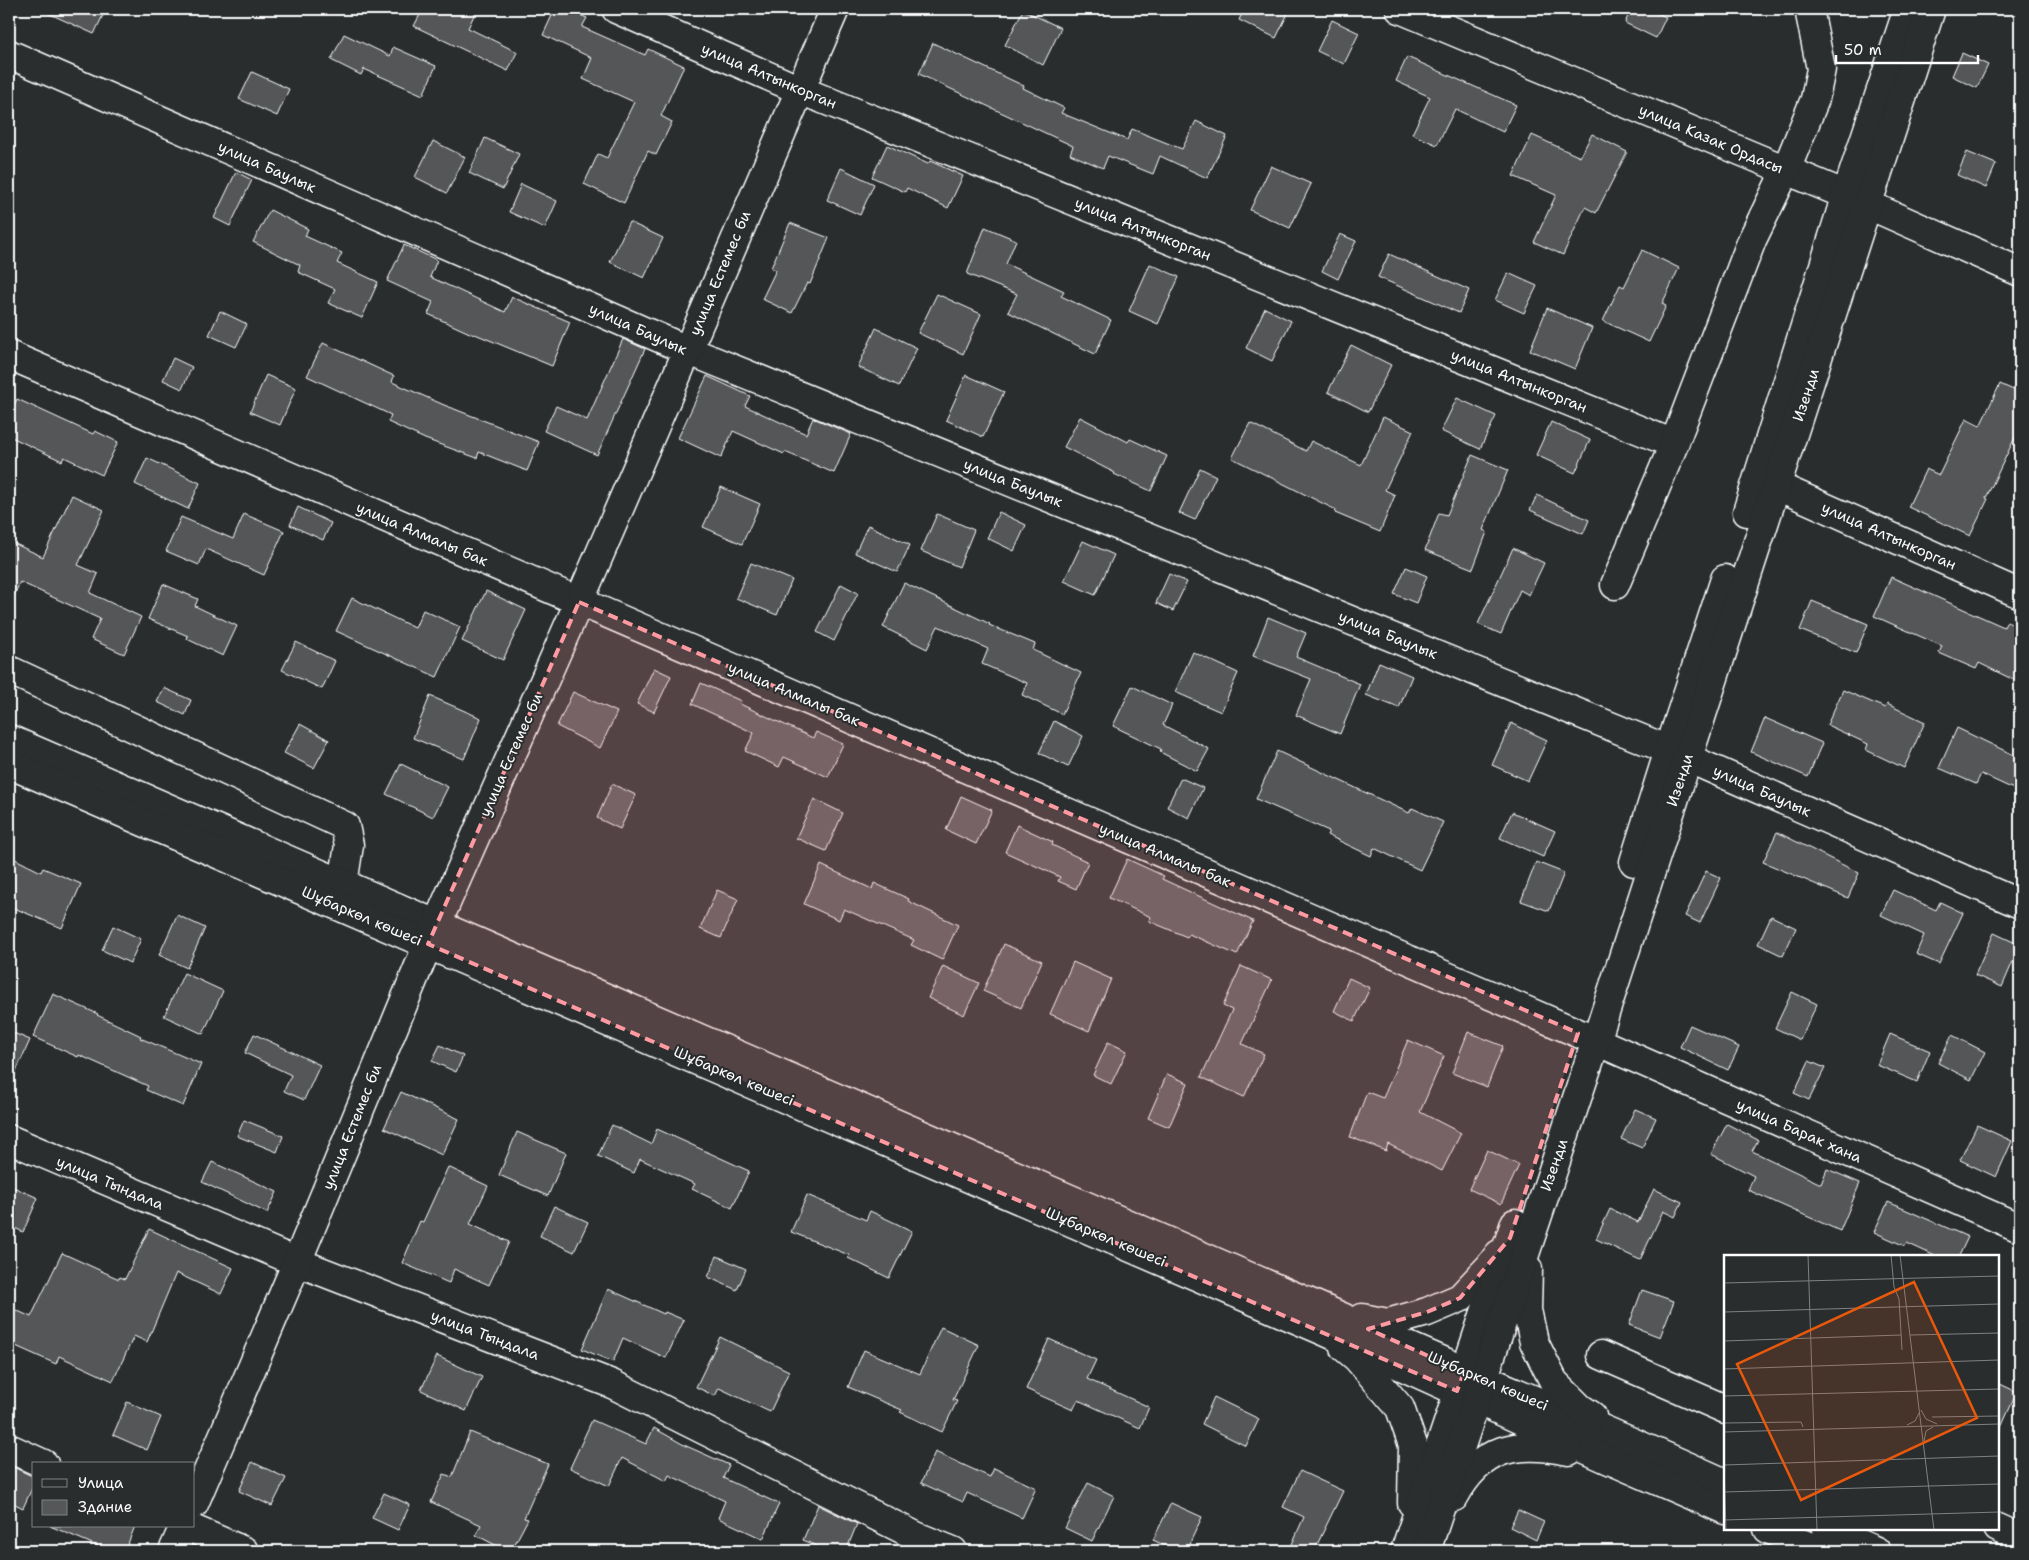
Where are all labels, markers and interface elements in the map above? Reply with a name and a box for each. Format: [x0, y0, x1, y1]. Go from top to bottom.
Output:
scale bar [1836, 32, 1979, 64]
street label: улица Алтынкорган [698, 38, 840, 114]
text: 50 m [1844, 40, 1882, 60]
street label: улица Казак Ордасы [1636, 100, 1786, 178]
street label: улица Баулык [215, 137, 319, 198]
street label: улица Алтынкорган [1072, 192, 1214, 266]
street label: улица Естемес би [685, 207, 755, 338]
street label: улица Баулык [586, 299, 690, 360]
street label: улица Алтынкорган [1448, 344, 1590, 418]
street label: Изенди [1788, 366, 1824, 424]
street label: улица Баулык [961, 454, 1065, 512]
street label: улица Алмалы бак [353, 497, 491, 571]
street label: улица Алтынкорган [1819, 497, 1959, 575]
street label: улица Баулык [1336, 606, 1440, 664]
street label: улица Алмалы бак [725, 657, 863, 731]
street label: улица Естемес би [475, 690, 547, 820]
street label: Изенди [1662, 751, 1698, 809]
street label: улица Баулык [1710, 761, 1814, 822]
street label: улица Алмалы бак [1096, 818, 1234, 892]
street label: Шұбаркөл көшесі [299, 882, 425, 950]
street label: Шұбаркөл көшесі [671, 1042, 797, 1110]
street label: улица Естемес би [318, 1061, 386, 1193]
street label: улица Барак хана [1733, 1094, 1865, 1168]
street label: Изенди [1536, 1136, 1572, 1194]
street label: улица Тындала [53, 1151, 167, 1215]
street label: Шұбаркөл көшесі [1043, 1203, 1169, 1271]
inset map [1724, 1255, 1999, 1530]
street label: улица Тындала [428, 1305, 543, 1365]
street label: Шұбаркөл көшесі [1425, 1347, 1551, 1415]
legend [32, 1462, 195, 1528]
text: Улица [78, 1473, 124, 1493]
text: Здание [78, 1497, 132, 1517]

